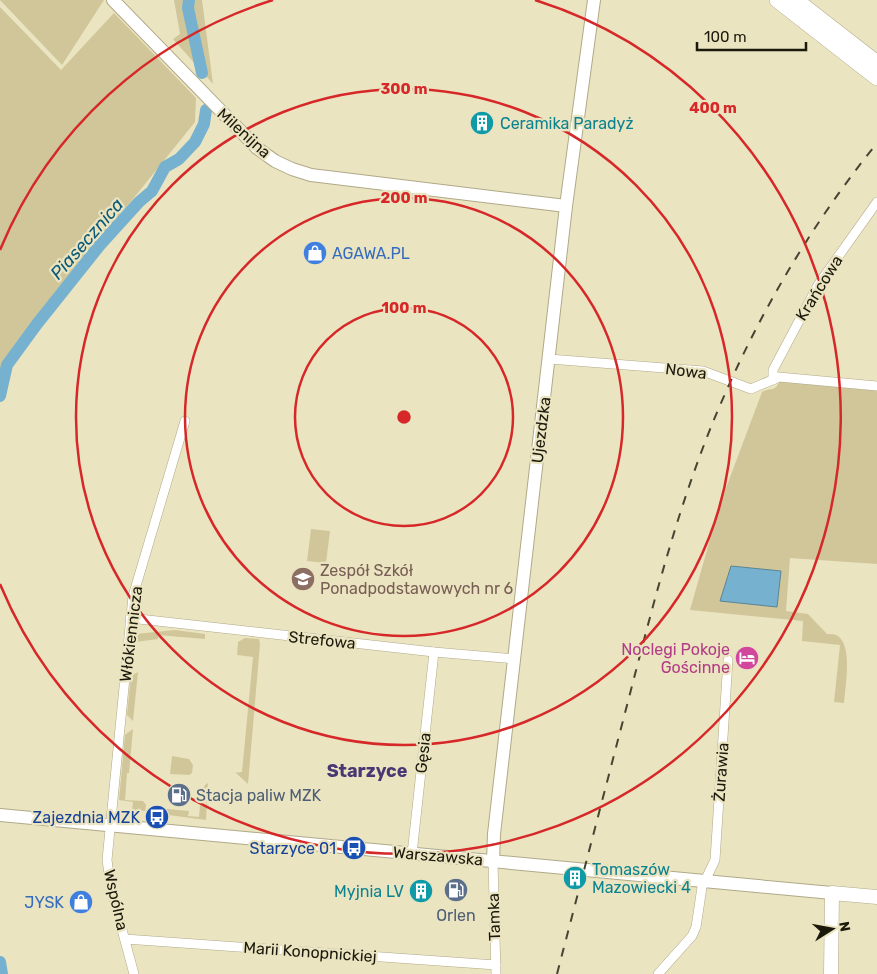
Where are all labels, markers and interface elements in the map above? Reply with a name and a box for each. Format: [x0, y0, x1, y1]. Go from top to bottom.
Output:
scale bar [697, 20, 806, 52]
text: 100 m [704, 28, 746, 46]
text: 300 m [380, 80, 428, 98]
text: 400 m [689, 99, 737, 117]
street label: Milenijna [213, 104, 275, 162]
building icon: Ceramika Paradyż [469, 110, 495, 136]
place label: Ceramika Paradyż [500, 114, 634, 133]
text: 200 m [380, 189, 428, 207]
water label: Piasecznica [46, 194, 129, 284]
shop icon: AGAWA.PL [302, 240, 328, 266]
place label: AGAWA.PL [332, 244, 410, 263]
street label: Krańcowa [792, 252, 846, 324]
text: 100 m [382, 299, 426, 317]
street label: Nowa [664, 359, 708, 383]
street label: Ujezdzka [527, 396, 555, 464]
centre of rings [395, 408, 413, 426]
place label: Zespół Szkół Ponadpodstawowych nr 6 [320, 561, 514, 598]
school or university icon: Zespół Szkół Ponadpodstawowych nr 6 [290, 566, 316, 592]
street label: Włókiennicza [116, 585, 146, 683]
street label: Strefowa [287, 627, 357, 653]
place label: Noclegi Pokoje Gościnne [621, 640, 730, 677]
hotel icon: Noclegi Pokoje Gościnne [734, 645, 760, 671]
street label: Gęsia [411, 732, 436, 774]
street label: Żurawia [709, 742, 733, 802]
district label: Starzyce [327, 760, 408, 782]
fuel station icon: Stacja paliw MZK [166, 782, 192, 808]
place label: Stacja paliw MZK [196, 786, 322, 805]
bus stop icon: Zajezdnia MZK [144, 804, 170, 830]
place label: Zajezdnia MZK [33, 808, 140, 827]
bus stop icon: Starzyce 01 [341, 835, 367, 861]
place label: Starzyce 01 [249, 839, 336, 858]
street label: Warszawska [392, 843, 484, 869]
place label: Tomaszów Mazowiecki 4 [592, 860, 691, 897]
building icon: Tomaszów Mazowiecki 4 [562, 865, 588, 891]
street label: Wspólna [100, 868, 132, 932]
fuel station icon: Orlen [443, 877, 469, 903]
building icon: Myjnia LV [408, 878, 434, 904]
place label: Myjnia LV [334, 882, 404, 901]
shop icon: JYSK [68, 889, 94, 915]
place label: JYSK [24, 893, 64, 912]
street label: Tamka [484, 893, 504, 941]
north arrow [807, 904, 857, 954]
place label: Orlen [436, 906, 476, 925]
text: N [835, 920, 854, 933]
street label: Marii Konopnickiej [243, 938, 377, 966]

